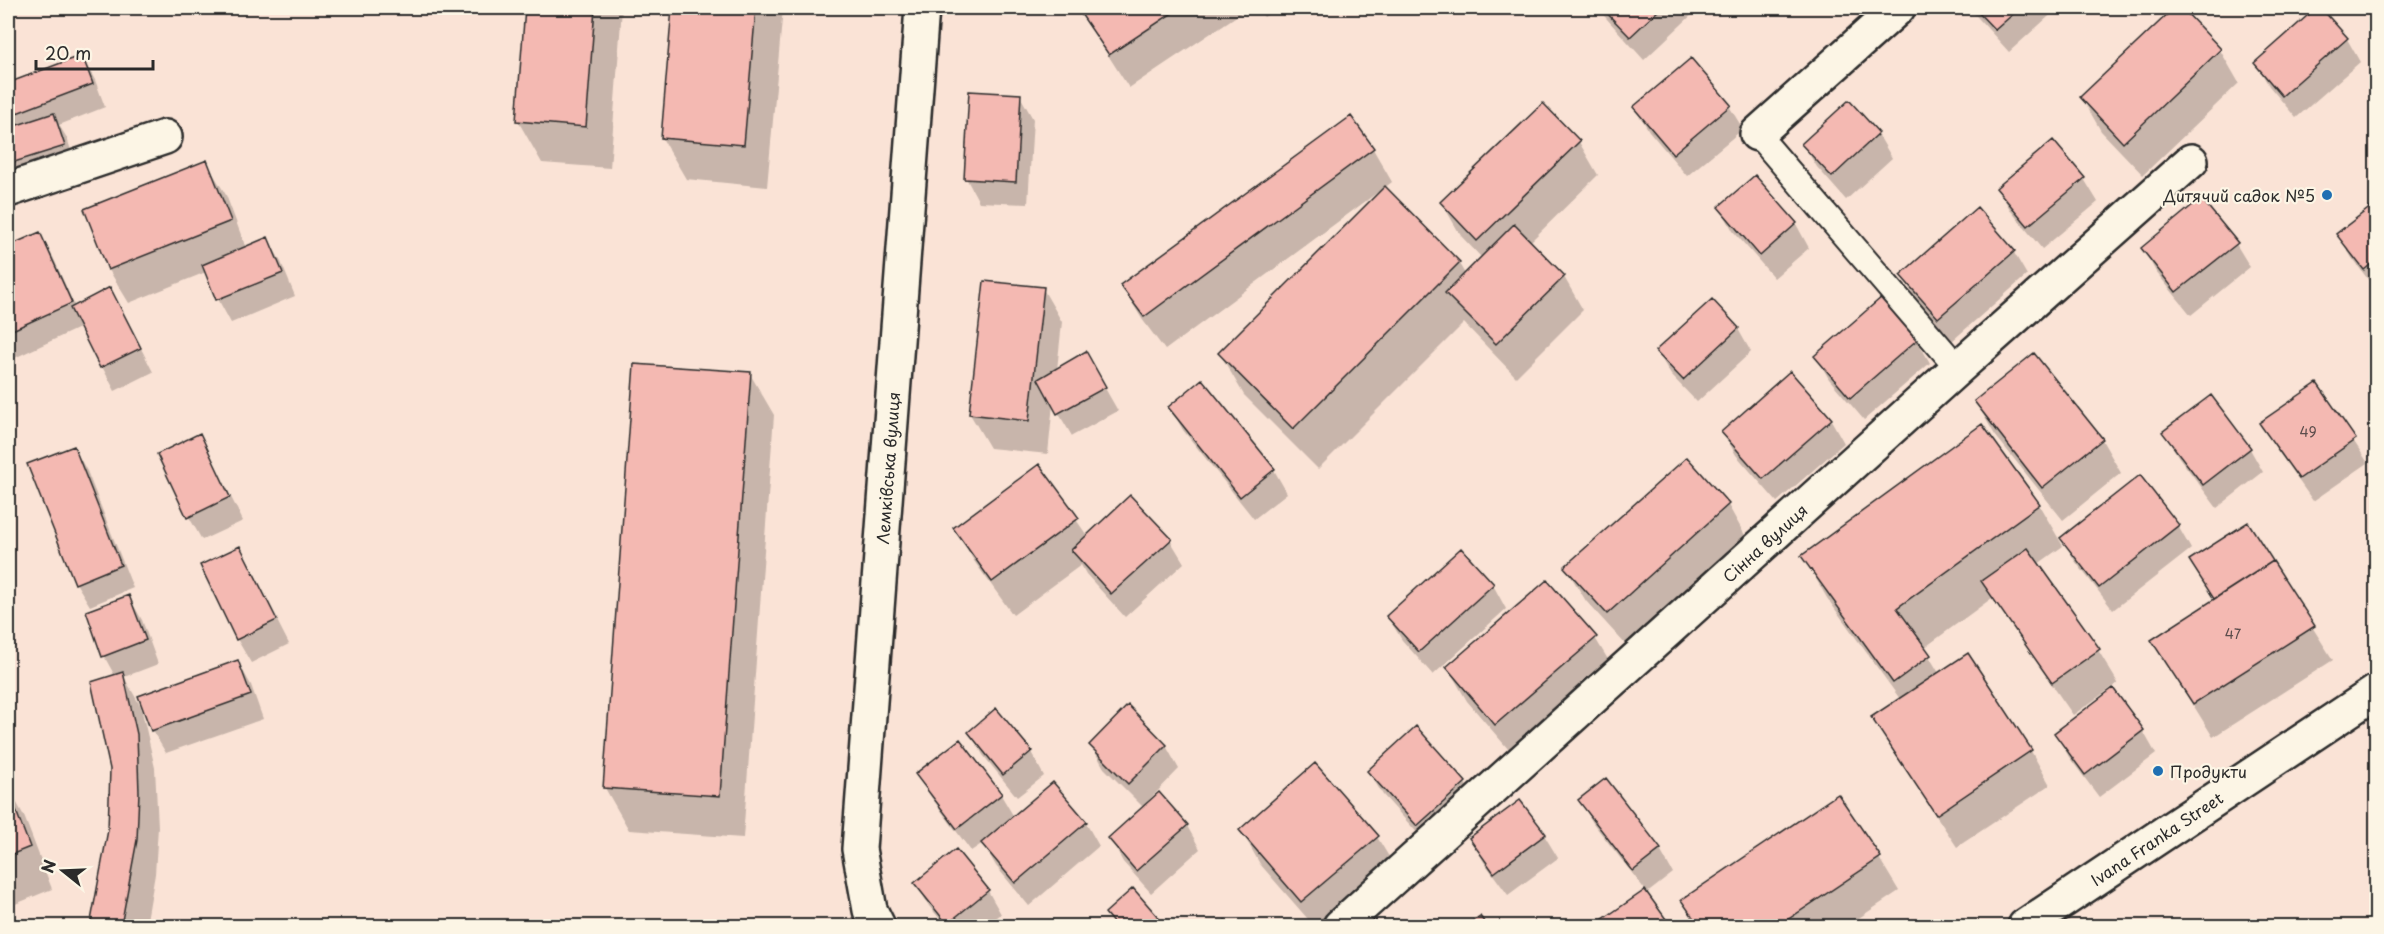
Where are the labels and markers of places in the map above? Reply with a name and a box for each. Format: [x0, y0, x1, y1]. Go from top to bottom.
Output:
place label: Дитячий садок №5 [2163, 183, 2315, 207]
marker: Дитячий садок №5 [2320, 188, 2334, 202]
place label: Продукти [2170, 759, 2247, 783]
marker: Продукти [2151, 764, 2165, 778]

